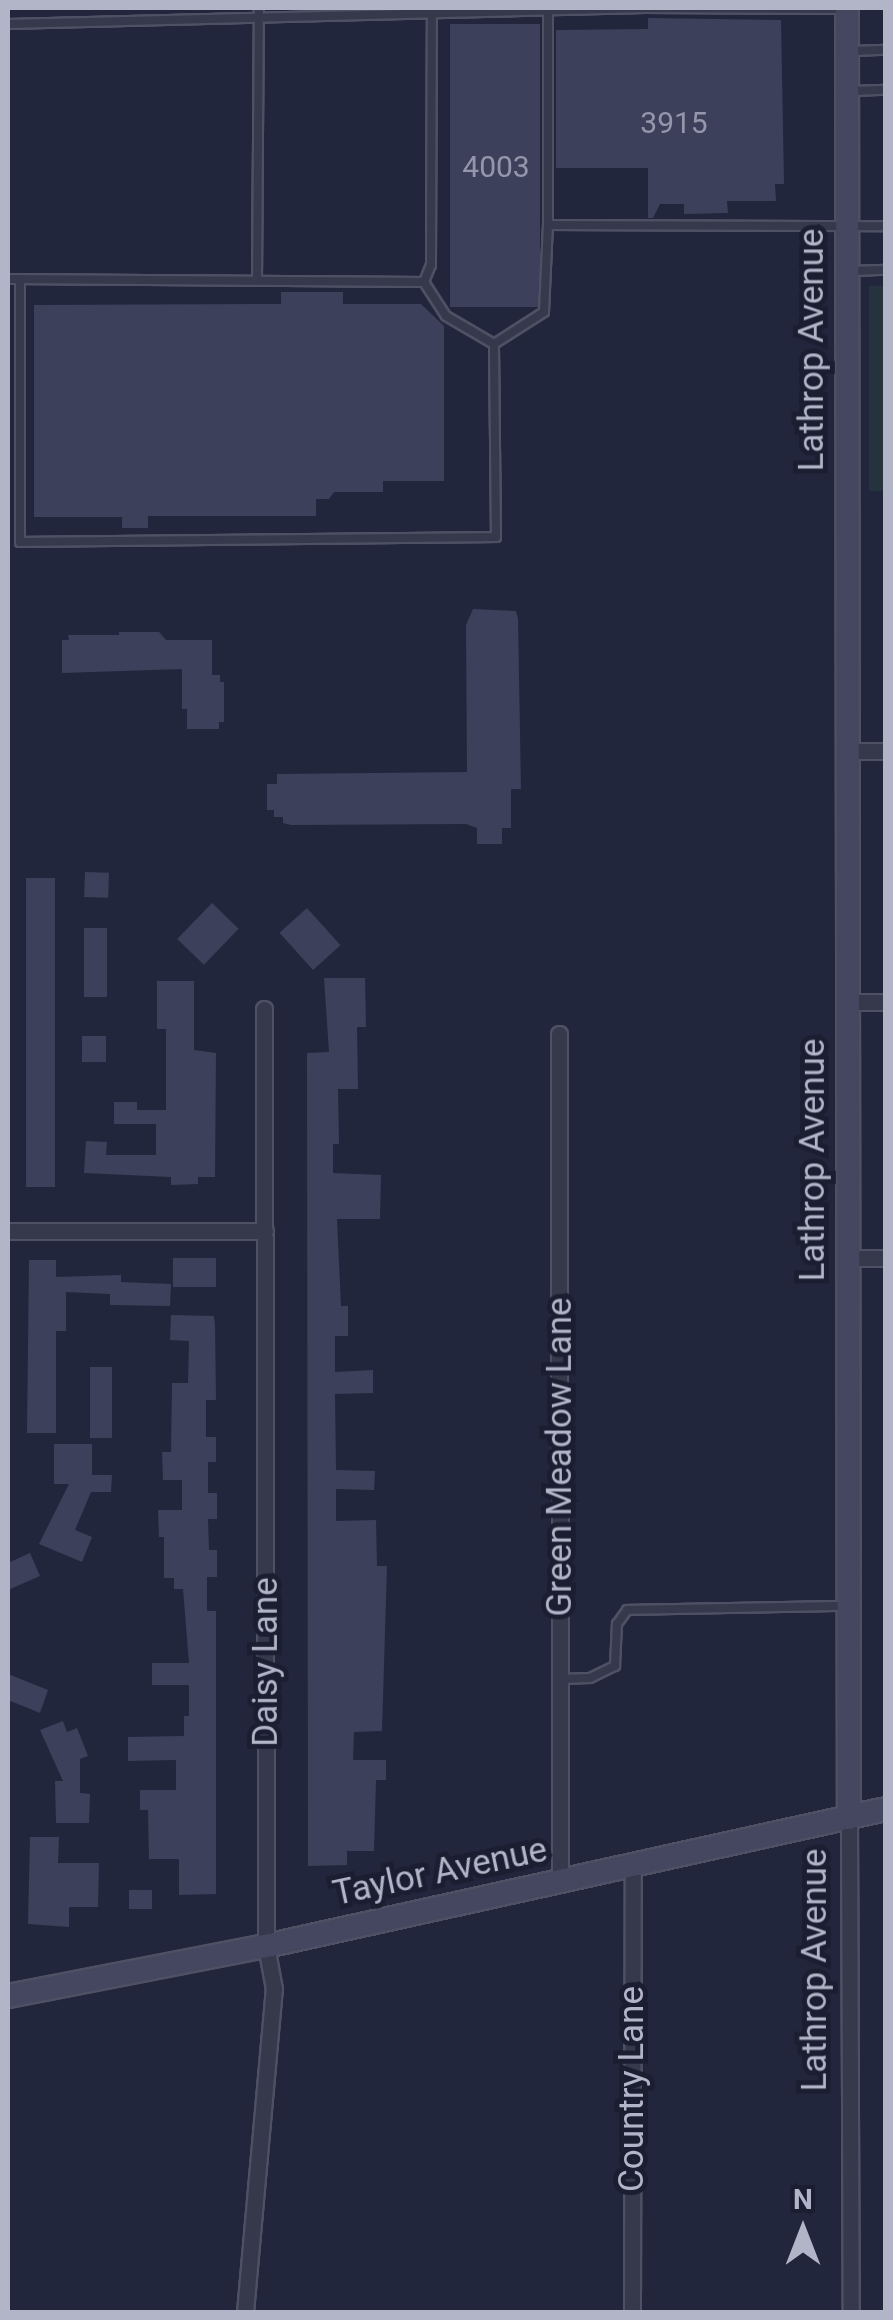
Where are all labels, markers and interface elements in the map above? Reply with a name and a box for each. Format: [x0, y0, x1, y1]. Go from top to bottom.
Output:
house number: 3915 [640, 105, 708, 141]
house number: 4003 [462, 149, 530, 185]
street label: Lathrop Avenue [791, 229, 833, 471]
street label: Lathrop Avenue [792, 1039, 834, 1281]
street label: Green Meadow Lane [539, 1297, 581, 1617]
street label: Daisy Lane [245, 1577, 287, 1747]
street label: Taylor Avenue [329, 1829, 551, 1915]
street label: Lathrop Avenue [794, 1849, 836, 2091]
street label: Country Lane [611, 1986, 653, 2192]
north arrow [753, 2180, 853, 2280]
text: N [793, 2183, 813, 2216]

